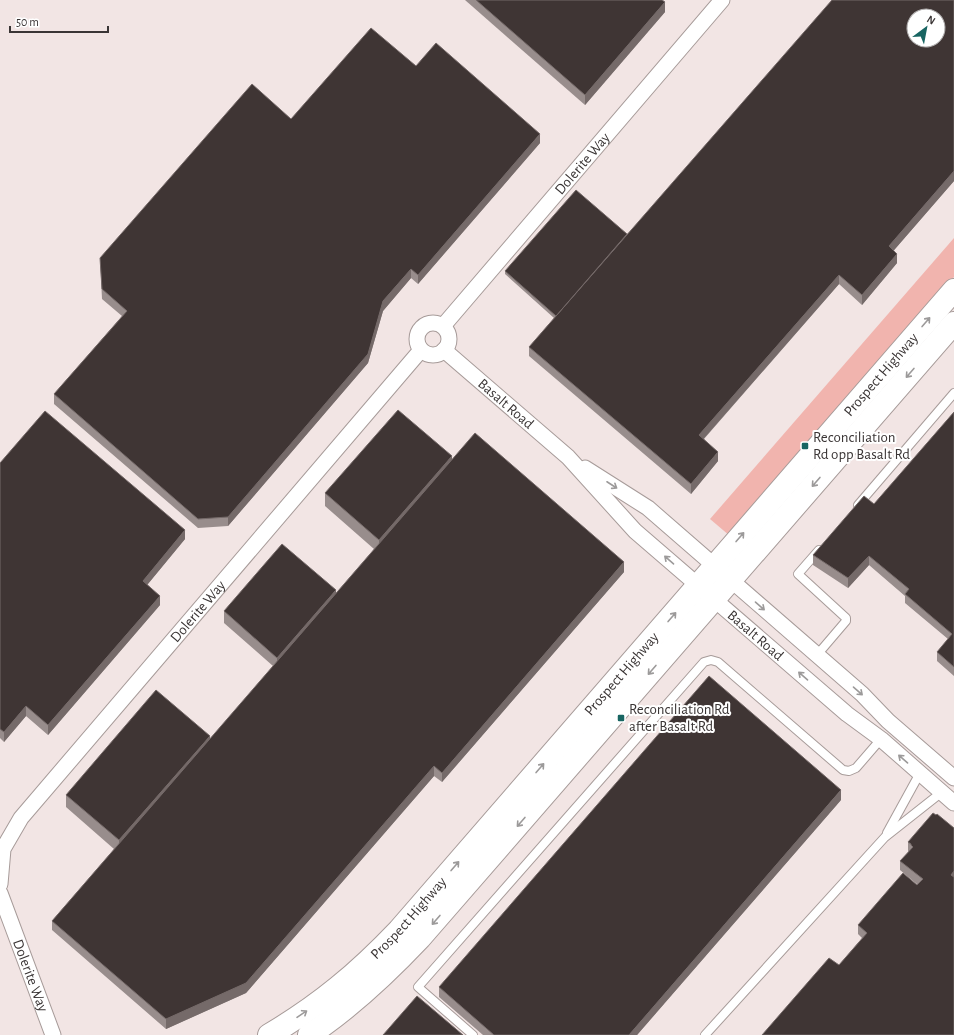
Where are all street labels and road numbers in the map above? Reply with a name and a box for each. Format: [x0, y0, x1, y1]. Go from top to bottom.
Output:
street label: Dolerite Way [552, 129, 613, 197]
street label: Prospect Highway [841, 330, 921, 419]
street label: Basalt Road [475, 376, 537, 432]
street label: Dolerite Way [167, 577, 229, 645]
street label: Basalt Road [725, 607, 787, 663]
street label: Prospect Highway [581, 629, 662, 718]
street label: Prospect Highway [368, 873, 449, 962]
street label: Dolerite Way [10, 937, 51, 1014]

